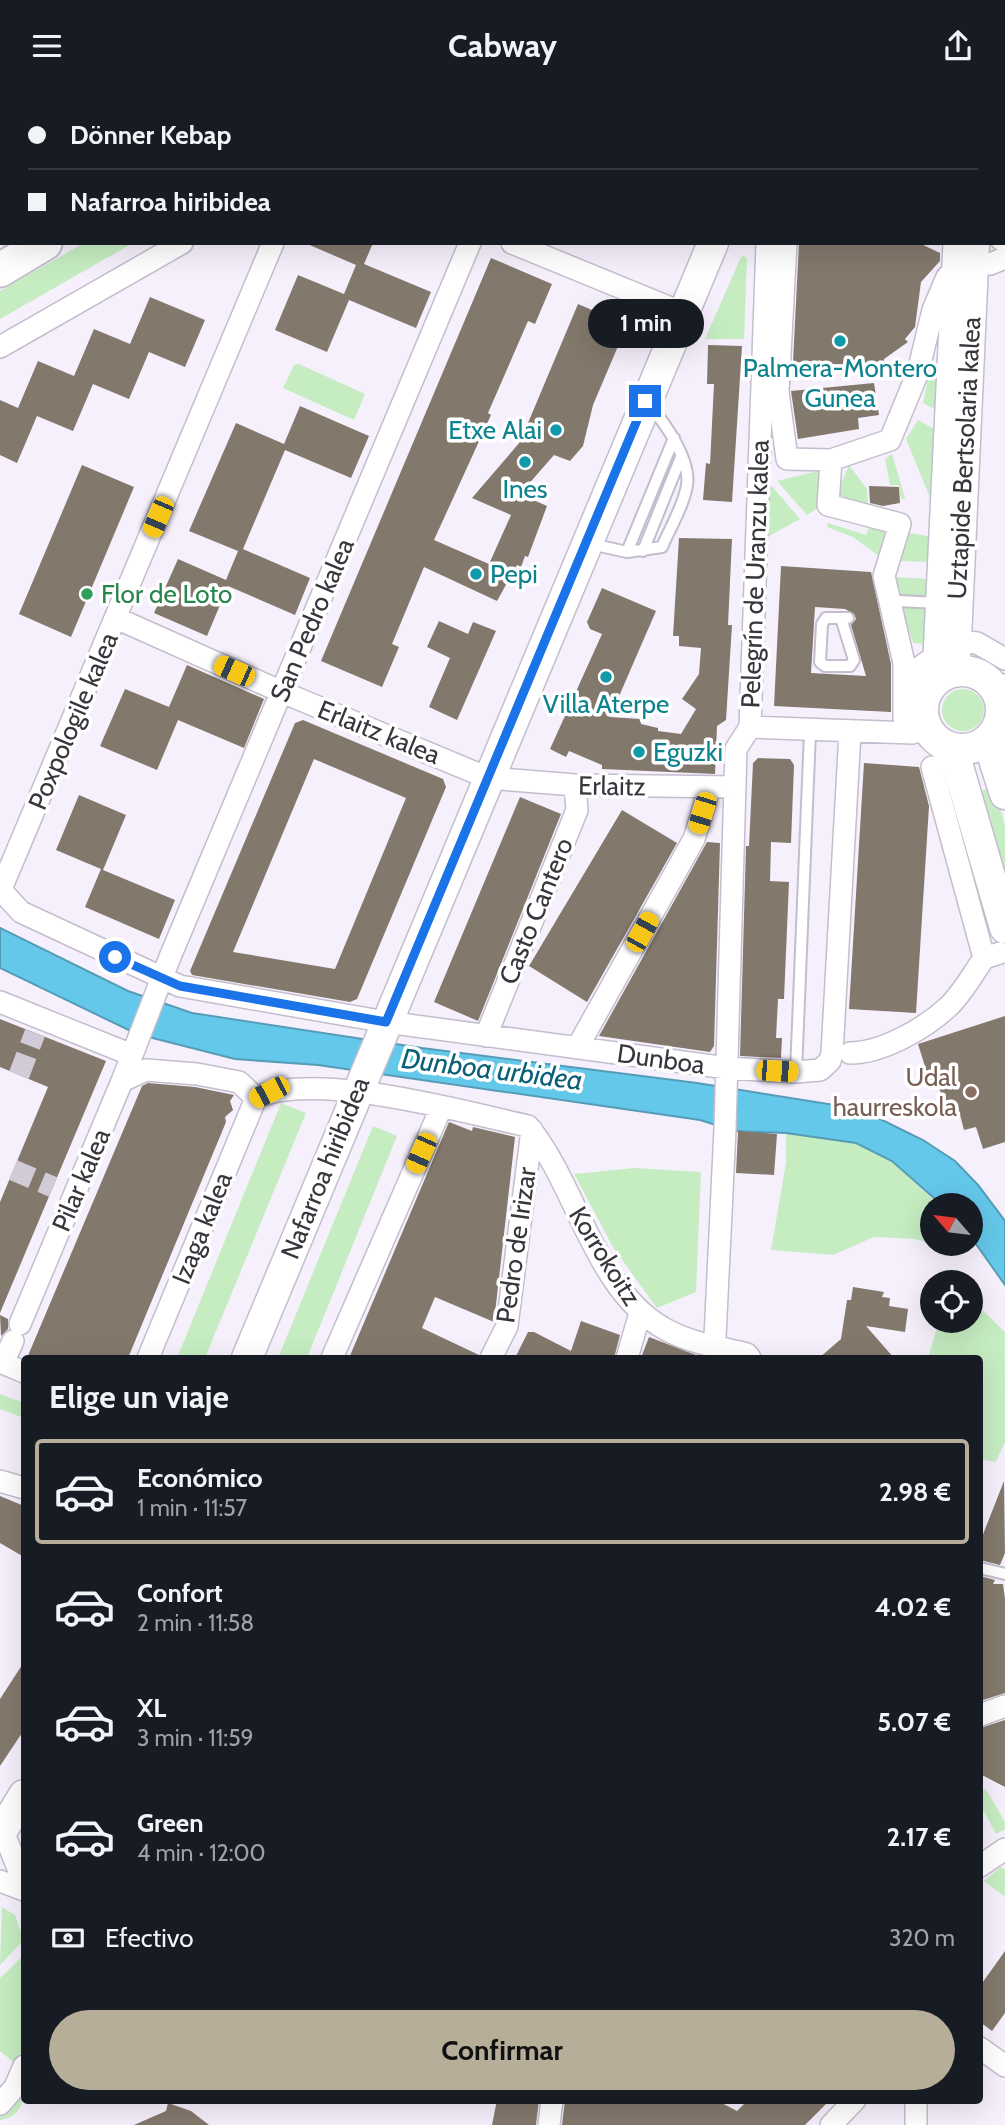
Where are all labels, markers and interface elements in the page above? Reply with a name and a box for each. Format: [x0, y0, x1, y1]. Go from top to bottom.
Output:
text: Cabway [448, 26, 557, 65]
icon: menu [28, 27, 66, 65]
icon: share [939, 27, 977, 65]
text: Dönner Kebap [70, 119, 231, 151]
text: Nafarroa hiribidea [70, 186, 271, 218]
callout: 1 min [587, 299, 703, 349]
text: 1 min [620, 309, 672, 337]
street label: Uztapide Bertsolaria kalea [941, 315, 987, 600]
marker: Palmera-Montero Gunea [832, 333, 848, 349]
place label: Palmera-Montero Gunea [743, 352, 937, 414]
route end [629, 385, 661, 417]
place label: Etxe Alai [448, 414, 542, 446]
marker: Etxe Alai [548, 422, 564, 438]
street label: Pelegrín de Uranzu kalea [734, 439, 776, 709]
marker: Ines [517, 454, 533, 470]
place label: Ines [502, 473, 548, 505]
car [141, 494, 176, 540]
street label: San Pedro kalea [263, 533, 361, 706]
place label: Pepi [490, 558, 538, 590]
marker: Pepi [468, 566, 484, 582]
place label: Flor de Loto [101, 578, 232, 610]
marker: Flor de Loto [79, 586, 95, 602]
street label: Poxpologile kalea [21, 627, 125, 815]
car [211, 653, 258, 689]
marker: Villa Aterpe [598, 669, 614, 685]
place label: Villa Aterpe [543, 688, 669, 720]
street label: Erlaitz kalea [313, 693, 445, 771]
place label: Eguzki [653, 736, 723, 768]
marker: Eguzki [631, 744, 647, 760]
street label: Erlaitz [578, 769, 646, 803]
car [686, 790, 719, 836]
street label: Casto Cantero [492, 833, 580, 989]
car [623, 909, 662, 955]
route start [99, 941, 131, 973]
street label: Dunboa [615, 1037, 707, 1081]
water label: Dunboa urbidea [400, 1041, 584, 1097]
car [756, 1059, 799, 1083]
place label: Udal haurreskola [833, 1061, 958, 1123]
street label: Nafarroa hiribidea [274, 1072, 376, 1264]
car [246, 1073, 293, 1111]
marker: Udal haurreskola [963, 1084, 979, 1100]
street label: Pilar kalea [45, 1123, 117, 1236]
car [403, 1130, 440, 1176]
street label: Pedro de Irizar [489, 1164, 543, 1325]
street label: Izaga kalea [165, 1167, 239, 1289]
north arrow [920, 1193, 984, 1257]
map controls [920, 1193, 983, 1333]
street label: Korrokoitz [562, 1201, 648, 1311]
button: locate [920, 1270, 983, 1333]
text: Elige un viaje [49, 1377, 229, 1416]
icon: car [53, 1460, 116, 1523]
text: Económico [137, 1462, 263, 1494]
text: 2.98 € [879, 1476, 951, 1508]
text: 1 min · 11:57 [137, 1494, 247, 1522]
icon: car [53, 1575, 116, 1638]
text: Confort [137, 1577, 223, 1609]
text: 4.02 € [875, 1591, 951, 1623]
text: 2 min · 11:58 [137, 1609, 254, 1637]
icon: car [53, 1690, 116, 1753]
text: XL [137, 1692, 166, 1724]
text: 5.07 € [877, 1706, 951, 1738]
text: 3 min · 11:59 [137, 1724, 254, 1752]
icon: car [53, 1805, 116, 1868]
text: Green [137, 1807, 204, 1839]
text: 2.17 € [887, 1821, 951, 1853]
text: 4 min · 12:00 [137, 1839, 266, 1867]
icon: cash [49, 1919, 87, 1957]
text: Efectivo [105, 1922, 194, 1954]
text: 320 m [889, 1924, 955, 1952]
button: Confirmar [49, 2010, 955, 2090]

